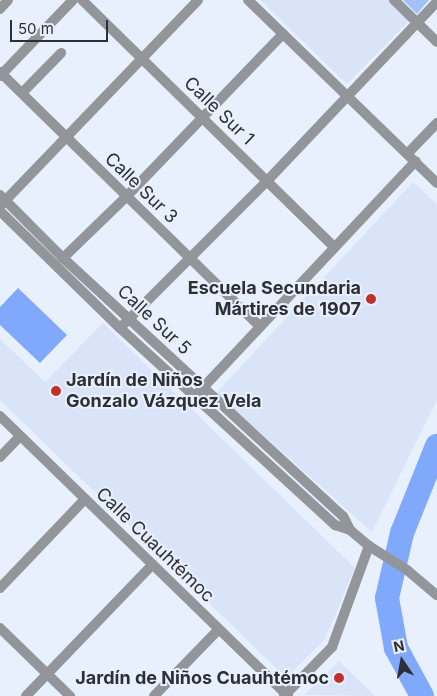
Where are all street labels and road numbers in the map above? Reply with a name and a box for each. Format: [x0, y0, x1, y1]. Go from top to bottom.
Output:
street label: Calle Sur 1 [180, 72, 258, 150]
street label: Calle Sur 3 [100, 148, 182, 228]
street label: Calle Sur 5 [113, 281, 195, 359]
street label: Calle Cuauhtémoc [91, 483, 219, 607]

